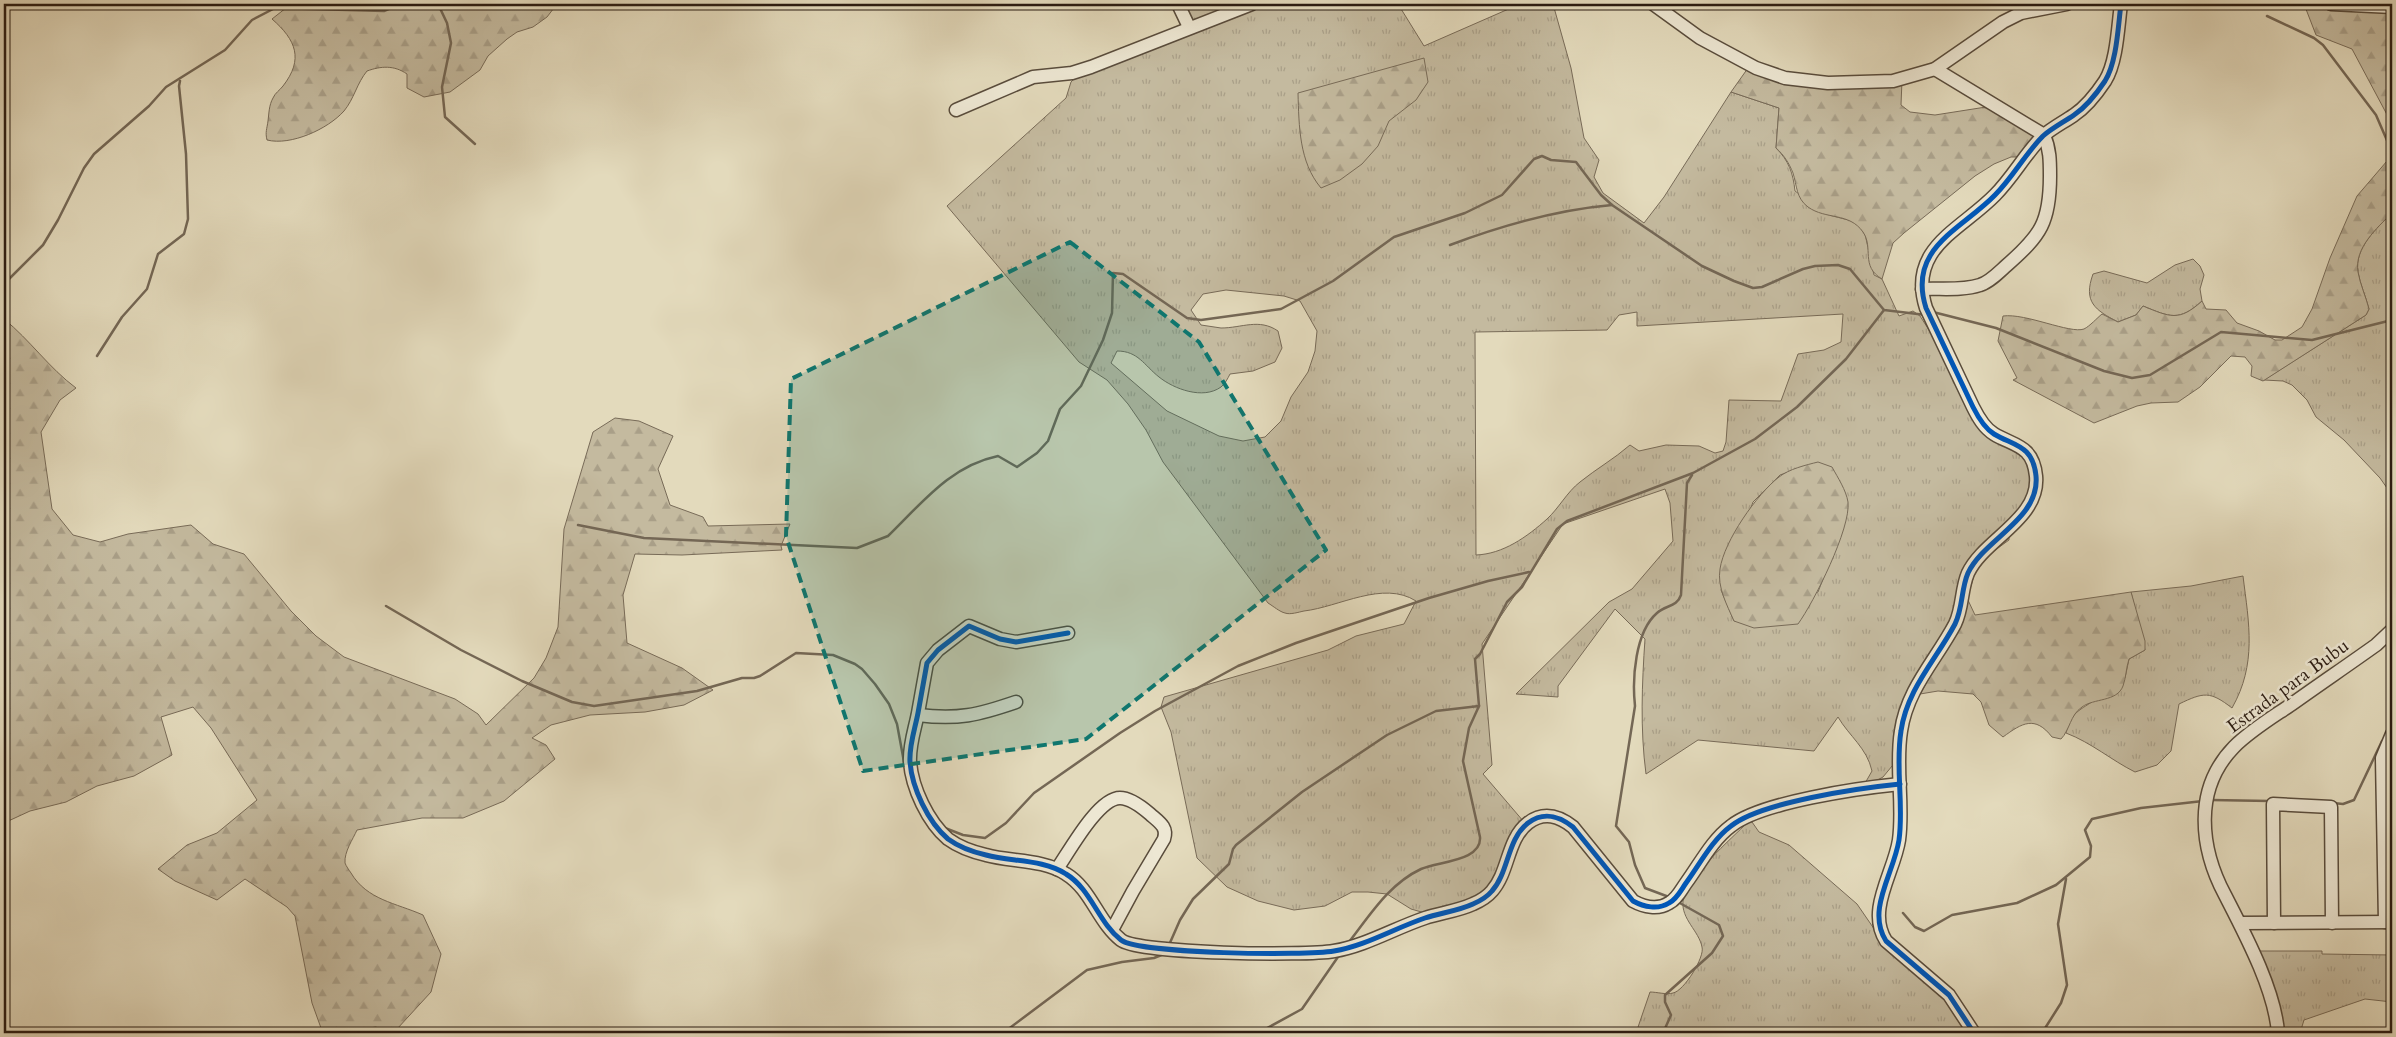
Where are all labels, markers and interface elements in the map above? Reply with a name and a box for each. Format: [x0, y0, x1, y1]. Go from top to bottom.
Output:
street label: Estrada para Bubu [2222, 633, 2354, 739]

